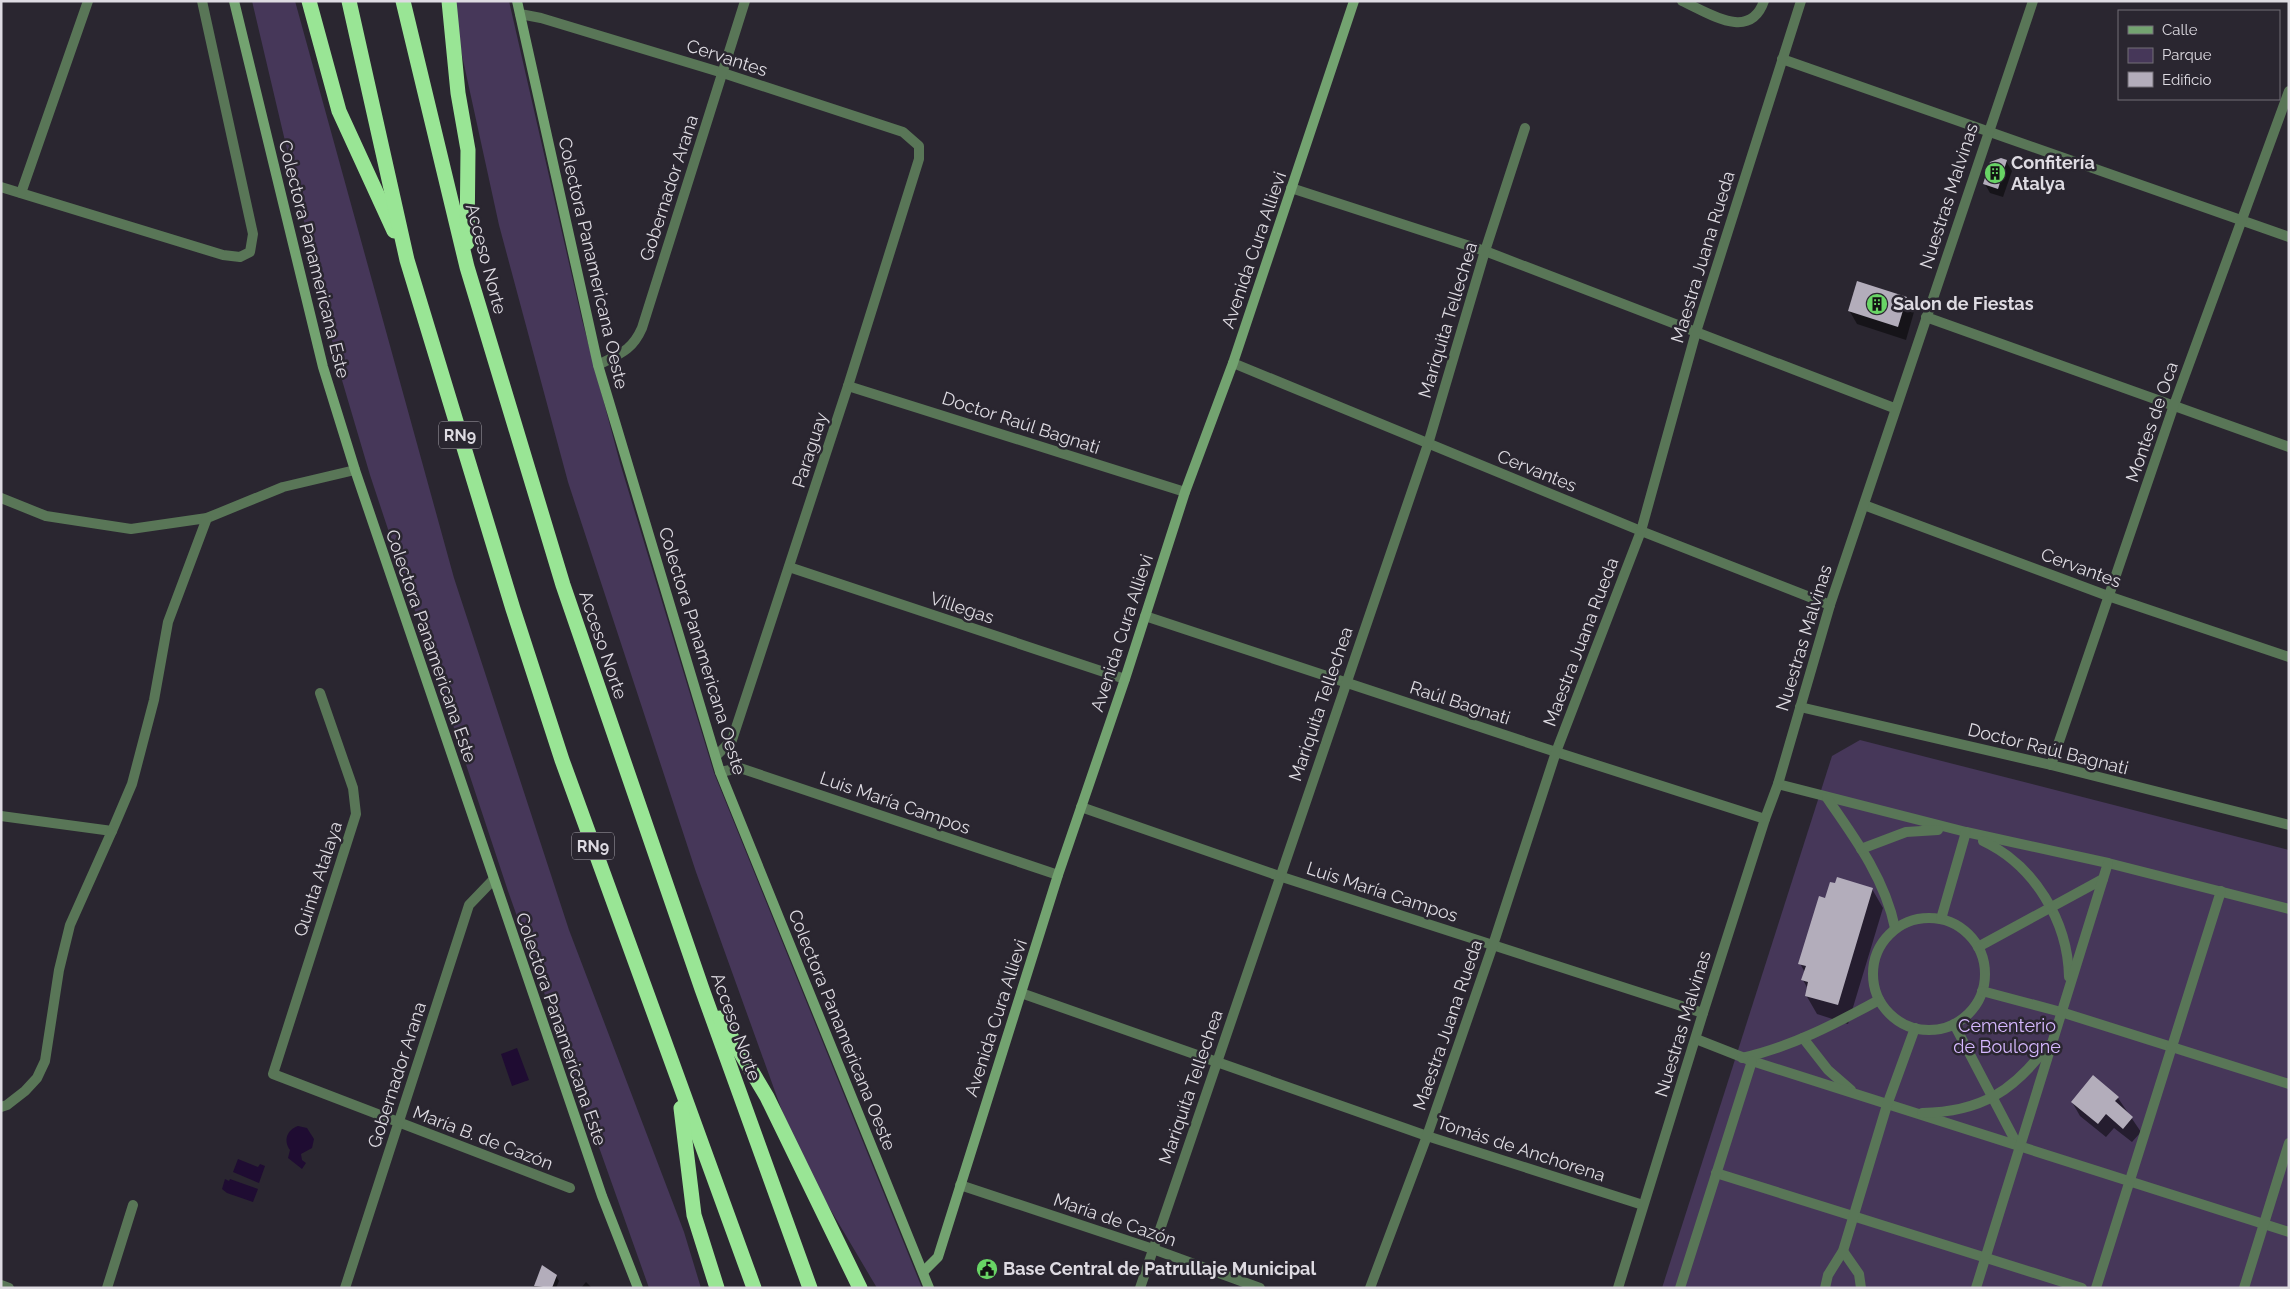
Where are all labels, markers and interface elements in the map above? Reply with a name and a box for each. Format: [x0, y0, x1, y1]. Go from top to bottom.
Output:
legend [2118, 10, 2280, 100]
text: Calle [2162, 21, 2198, 39]
street label: Cervantes [684, 35, 771, 81]
text: Parque [2162, 46, 2212, 64]
text: Edificio [2162, 71, 2212, 89]
street label: Gobernador Arana [635, 112, 702, 264]
street label: Nuestras Malvinas [1915, 120, 1982, 271]
street label: Colectora Panamericana Oeste [554, 135, 633, 391]
street label: Colectora Panamericana Este [275, 138, 354, 381]
place label: Confitería Atalya [2011, 152, 2095, 194]
building icon: Confitería Atalya [1983, 161, 2007, 185]
street label: Maestra Juana Rueda [1666, 168, 1739, 345]
street label: Avenida Cura Allievi [1217, 169, 1290, 331]
street label: Acceso Norte [462, 201, 511, 317]
street label: Mariquita Tellechea [1414, 239, 1481, 400]
building icon: Salon de Fiestas [1865, 292, 1889, 316]
place label: Salon de Fiestas [1893, 293, 2034, 314]
street label: Montes de Oca [2121, 359, 2182, 485]
street label: Doctor Raúl Bagnati [940, 387, 1103, 458]
street label: Paraguay [787, 409, 832, 490]
road number: RN9 [439, 422, 481, 448]
street label: Cervantes [1494, 445, 1580, 496]
street label: Colectora Panamericana Oeste [655, 524, 750, 778]
street label: Colectora Panamericana Este [382, 527, 481, 765]
street label: Cervantes [2038, 543, 2124, 592]
street label: Avenida Cura Allievi [1086, 551, 1157, 714]
street label: Maestra Juana Rueda [1539, 555, 1622, 729]
street label: Nuestras Malvinas [1771, 562, 1836, 714]
street label: Villegas [927, 587, 997, 628]
street label: Acceso Norte [575, 588, 632, 702]
street label: Mariquita Tellechea [1284, 624, 1357, 784]
street label: Raúl Bagnati [1407, 676, 1513, 729]
street label: Doctor Raúl Bagnati [1966, 718, 2131, 779]
street label: Luis María Campos [817, 767, 973, 838]
street label: Quinta Atalaya [289, 819, 346, 939]
road number: RN9 [572, 832, 614, 859]
street label: Luis María Campos [1304, 857, 1461, 926]
street label: Colectora Panamericana Oeste [784, 906, 901, 1154]
street label: Colectora Panamericana Este [512, 910, 611, 1148]
street label: Avenida Cura Allievi [960, 936, 1031, 1099]
street label: Maestra Juana Rueda [1408, 937, 1487, 1113]
street label: Nuestras Malvinas [1650, 948, 1715, 1100]
street label: Acceso Norte [707, 970, 766, 1084]
street label: Gobernador Arana [363, 999, 430, 1151]
street label: Mariquita Tellechea [1154, 1007, 1227, 1167]
park label: Cementerio de Boulogne [1953, 1015, 2061, 1057]
street label: María B. de Cazón [410, 1101, 556, 1174]
street label: Tomás de Anchorena [1434, 1111, 1608, 1186]
street label: María de Cazón [1051, 1189, 1179, 1250]
public building icon: Base Central de Patrullaje Municipal [975, 1257, 999, 1281]
place label: Base Central de Patrullaje Municipal [1003, 1258, 1316, 1279]

